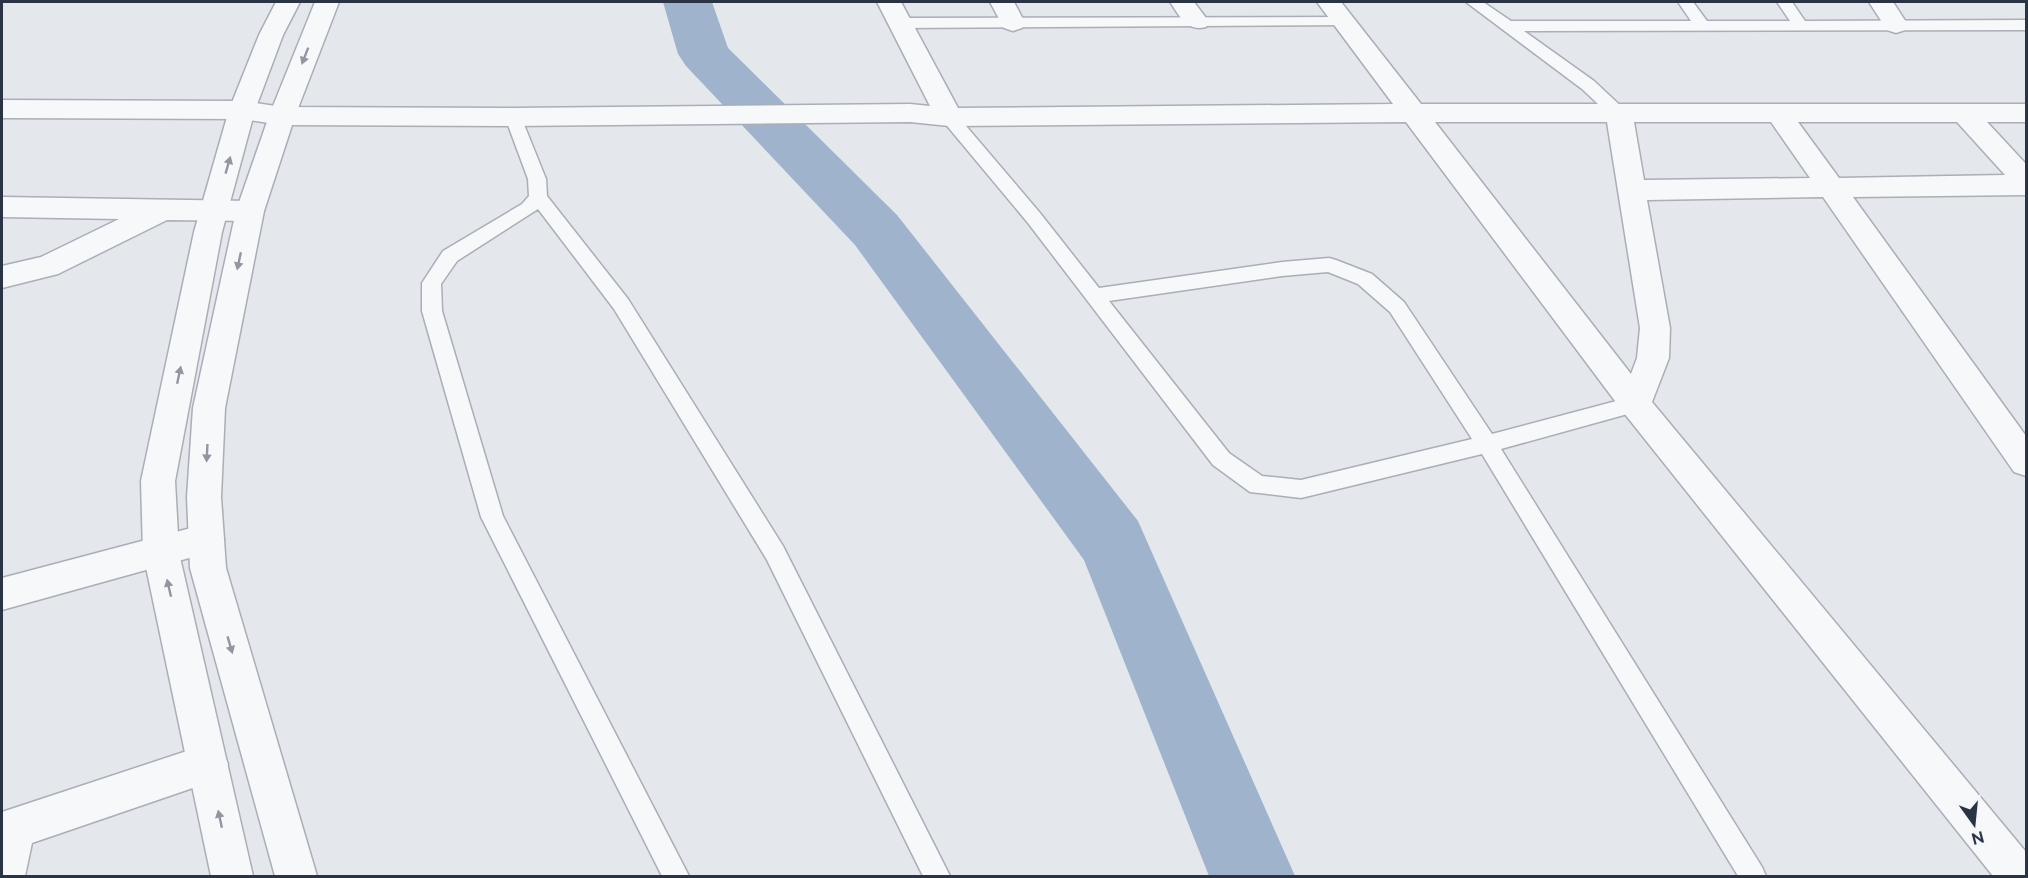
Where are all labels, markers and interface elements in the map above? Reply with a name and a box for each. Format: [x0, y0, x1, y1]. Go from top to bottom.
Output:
one-way arrow [300, 47, 310, 65]
one-way arrow [224, 156, 233, 174]
one-way arrow [234, 252, 244, 270]
one-way arrow [175, 365, 184, 384]
one-way arrow [202, 443, 211, 462]
one-way arrow [164, 578, 173, 597]
one-way arrow [226, 636, 235, 654]
north arrow [1944, 794, 2004, 854]
one-way arrow [215, 810, 224, 829]
text: N [1969, 827, 1986, 849]

